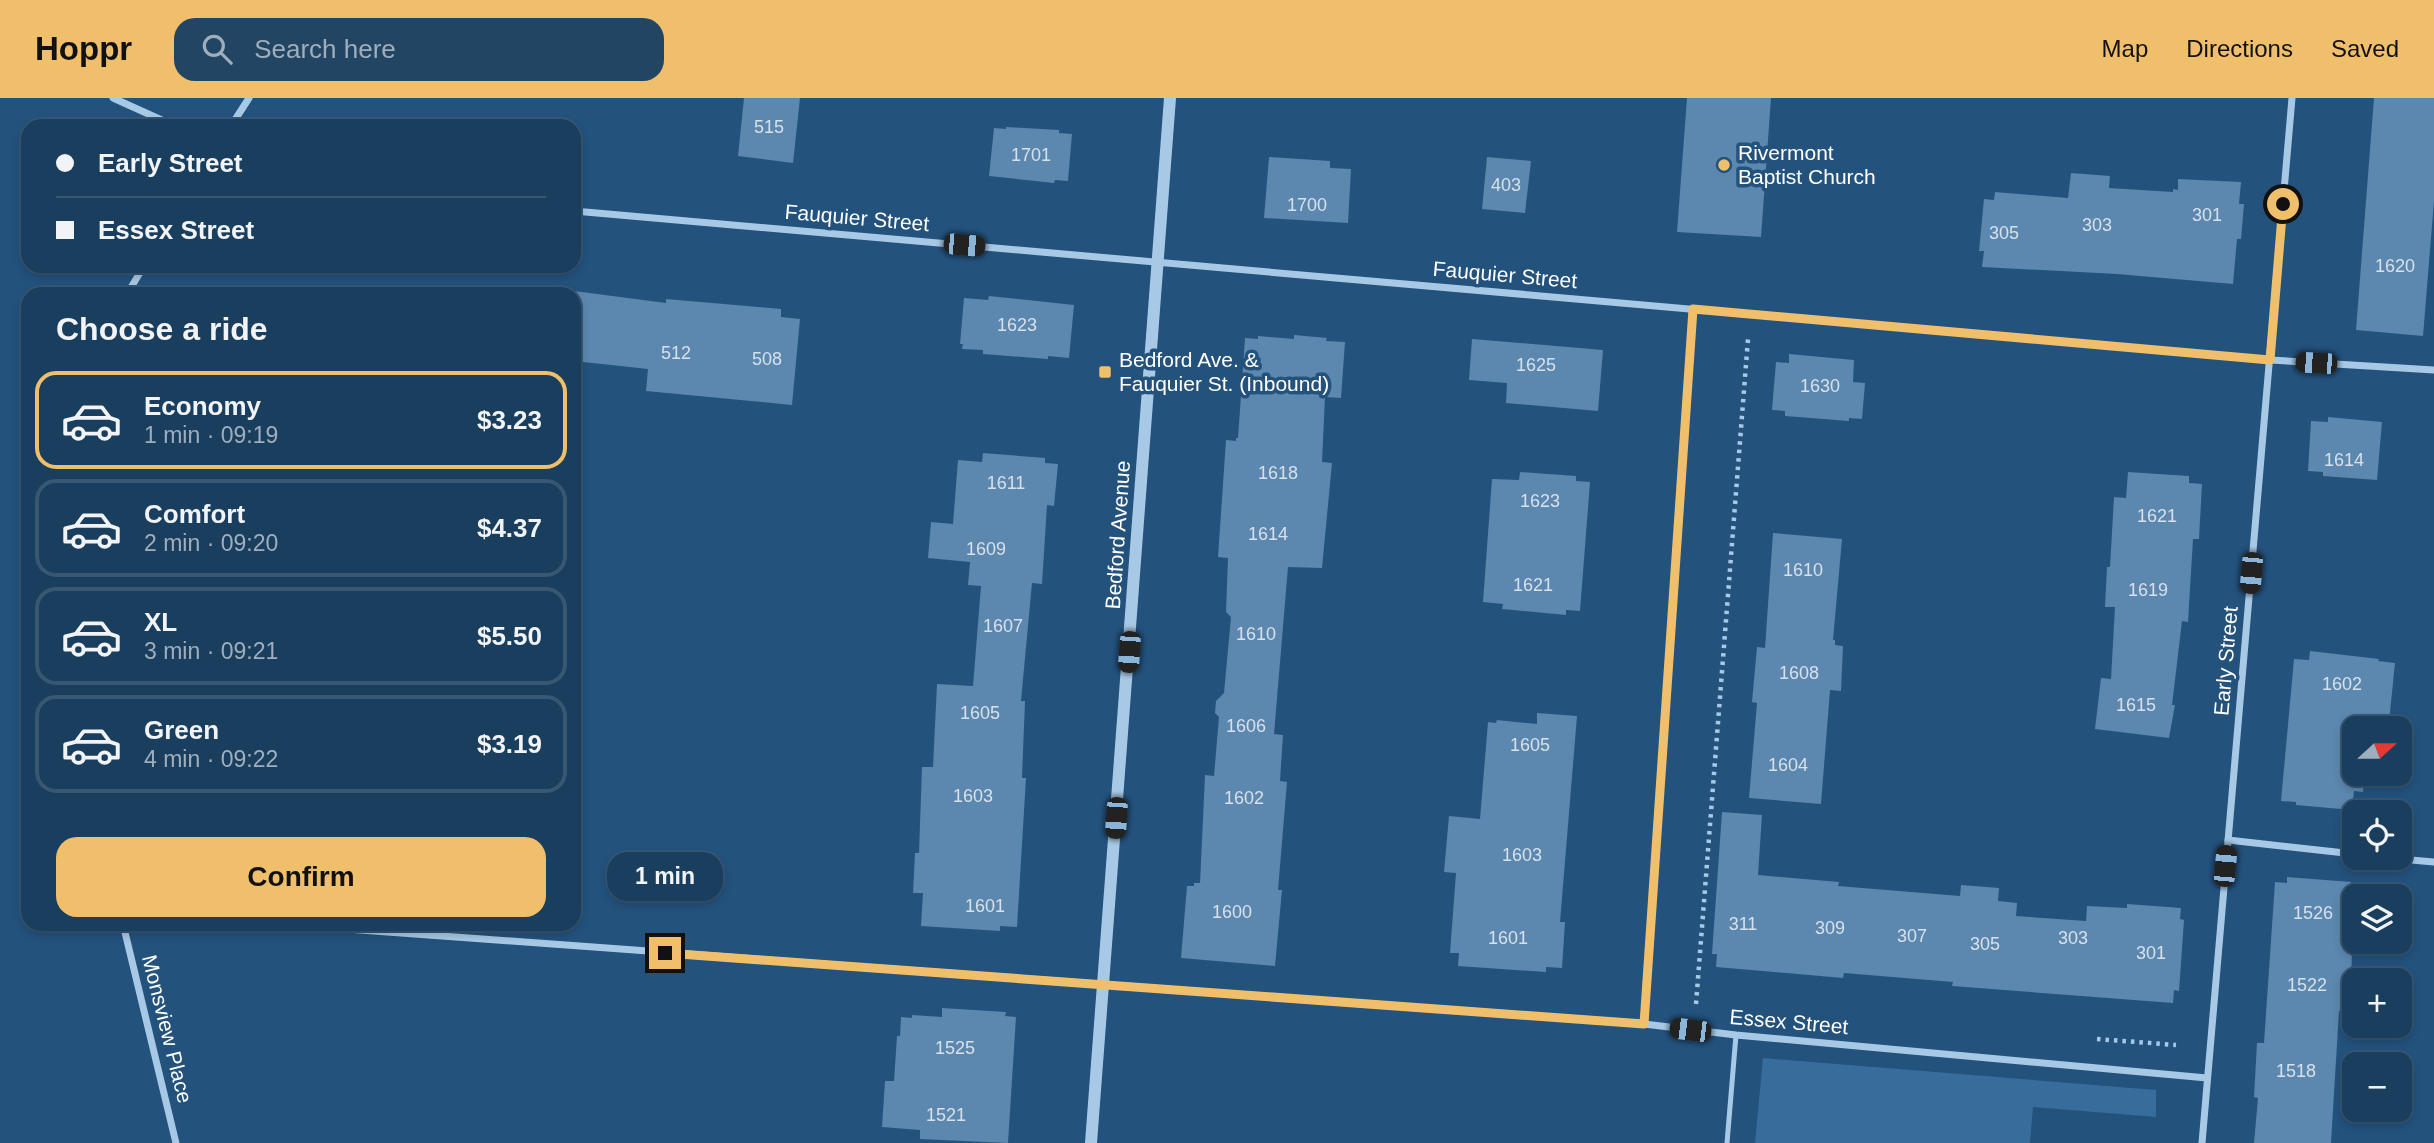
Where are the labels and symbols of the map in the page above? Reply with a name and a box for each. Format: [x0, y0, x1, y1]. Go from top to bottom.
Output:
house number: 515 [754, 117, 784, 137]
place label: Rivermont Baptist Church [1738, 141, 1876, 188]
house number: 1701 [1011, 145, 1051, 165]
marker: Rivermont Baptist Church [1716, 157, 1732, 173]
house number: 403 [1491, 175, 1521, 195]
route start [2267, 188, 2299, 220]
house number: 1700 [1287, 195, 1327, 215]
street label: Fauquier Street [784, 200, 930, 235]
house number: 301 [2192, 205, 2222, 225]
house number: 303 [2082, 215, 2112, 235]
house number: 305 [1989, 223, 2019, 243]
car [943, 233, 986, 257]
house number: 1620 [2375, 256, 2415, 276]
street label: Fauquier Street [1432, 257, 1578, 292]
house number: 1623 [997, 315, 1037, 335]
house number: 512 [661, 343, 691, 363]
place label: Bedford Ave. & Fauquier St. (Inbound) [1119, 348, 1329, 395]
house number: 508 [752, 349, 782, 369]
car [2295, 351, 2338, 375]
house number: 1625 [1516, 355, 1556, 375]
marker: Bedford Ave. & Fauquier St. (Inbound) [1097, 364, 1113, 380]
house number: 1630 [1800, 376, 1840, 396]
house number: 1614 [2324, 450, 2364, 470]
street label: Bedford Avenue [1101, 460, 1134, 610]
house number: 1618 [1258, 463, 1298, 483]
house number: 1611 [987, 473, 1025, 493]
house number: 1623 [1520, 491, 1560, 511]
house number: 1621 [2137, 506, 2177, 526]
house number: 1614 [1248, 524, 1288, 544]
house number: 1609 [966, 539, 1006, 559]
car [2239, 551, 2264, 595]
house number: 1610 [1783, 560, 1823, 580]
house number: 1621 [1513, 575, 1553, 595]
house number: 1619 [2128, 580, 2168, 600]
street label: Early Street [2209, 605, 2242, 717]
house number: 1607 [983, 616, 1023, 636]
house number: 1610 [1236, 624, 1276, 644]
car [1118, 630, 1141, 674]
house number: 1608 [1779, 663, 1819, 683]
house number: 1602 [2322, 674, 2362, 694]
house number: 1615 [2116, 695, 2156, 715]
house number: 1605 [960, 703, 1000, 723]
house number: 1606 [1226, 716, 1266, 736]
north arrow [2342, 716, 2412, 786]
house number: 1605 [1510, 735, 1550, 755]
house number: 1604 [1768, 755, 1808, 775]
house number: 1603 [953, 786, 993, 806]
house number: 1602 [1224, 788, 1264, 808]
car [1105, 796, 1128, 840]
car [2213, 844, 2238, 888]
house number: 1603 [1502, 845, 1542, 865]
callout: 1 min [607, 852, 723, 900]
house number: 1601 [965, 896, 1005, 916]
house number: 1600 [1212, 902, 1252, 922]
house number: 1526 [2293, 903, 2333, 923]
house number: 311 [1729, 914, 1757, 934]
house number: 309 [1815, 918, 1845, 938]
house number: 307 [1897, 926, 1927, 946]
house number: 1601 [1488, 928, 1528, 948]
house number: 303 [2058, 928, 2088, 948]
house number: 305 [1970, 934, 2000, 954]
route end [649, 937, 681, 969]
house number: 301 [2136, 943, 2166, 963]
street label: Monsview Place [138, 952, 197, 1105]
house number: 1522 [2287, 975, 2327, 995]
street label: Essex Street [1729, 1005, 1850, 1038]
car [1668, 1017, 1713, 1043]
house number: 1525 [935, 1038, 975, 1058]
house number: 1518 [2276, 1061, 2316, 1081]
house number: 1521 [926, 1105, 966, 1125]

